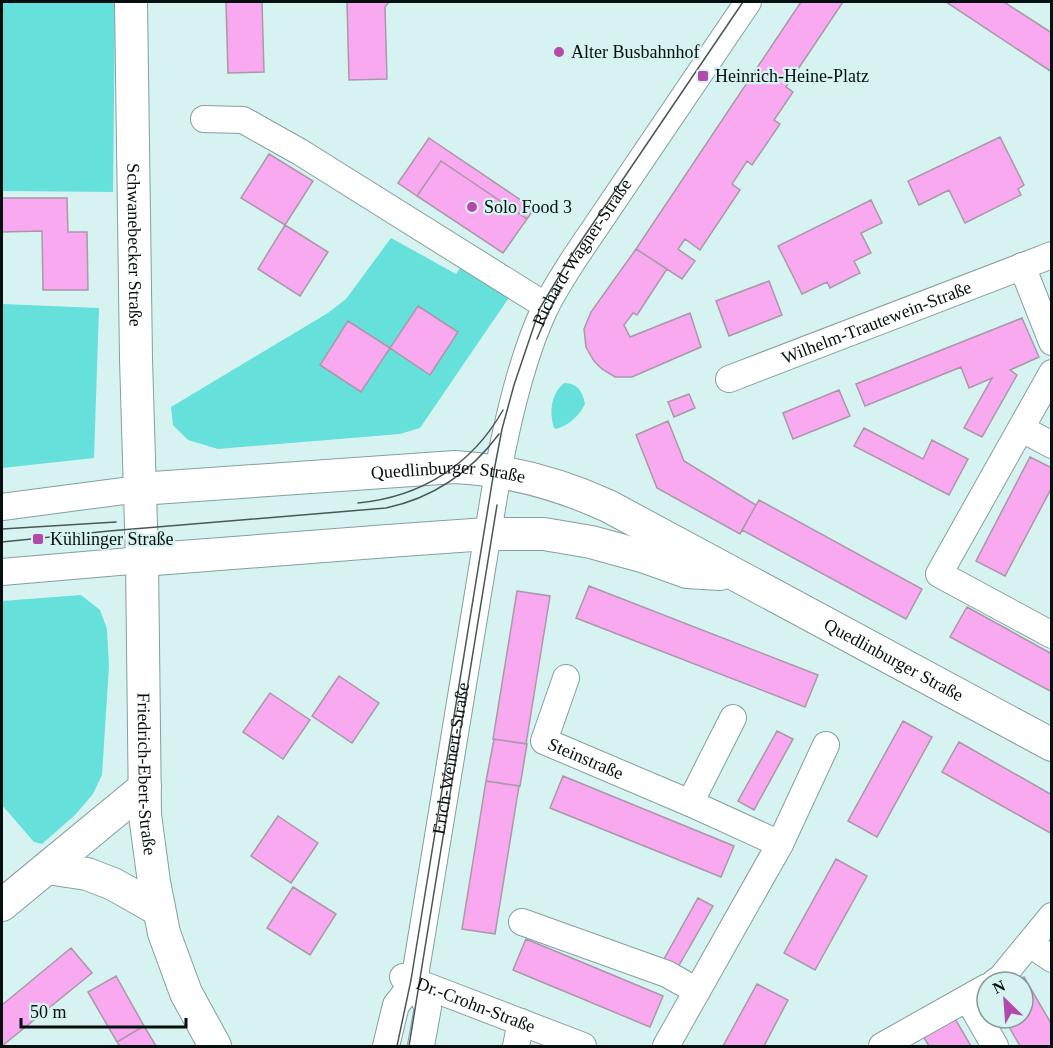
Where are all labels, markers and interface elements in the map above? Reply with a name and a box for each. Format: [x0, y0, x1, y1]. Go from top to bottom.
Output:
place label: Alter Busbahnhof [571, 42, 699, 62]
marker: Alter Busbahnhof [552, 45, 566, 59]
place label: Heinrich-Heine-Platz [715, 66, 869, 86]
marker: Heinrich-Heine-Platz [696, 69, 710, 83]
street label: Schwanebecker Straße [123, 163, 146, 327]
street label: Richard-Wagner-Straße [528, 175, 635, 329]
place label: Solo Food 3 [484, 197, 572, 217]
marker: Solo Food 3 [465, 200, 479, 214]
street label: Wilhelm-Trautewein-Straße [779, 277, 974, 368]
street label: Quedlinburger Straße [370, 457, 527, 487]
place label: Kühlinger Straße [50, 529, 173, 549]
marker: Kühlinger Straße [31, 532, 45, 546]
street label: Quedlinburger Straße [821, 614, 967, 705]
street label: Erich-Weinert-Straße [428, 681, 473, 836]
street label: Friedrich-Ebert-Straße [134, 692, 160, 856]
street label: Steinstraße [545, 734, 626, 784]
north arrow [975, 970, 1035, 1030]
street label: Dr.-Crohn-Straße [414, 973, 538, 1037]
text: N [990, 977, 1008, 997]
scale bar [21, 991, 186, 1029]
text: 50 m [30, 1002, 67, 1022]

